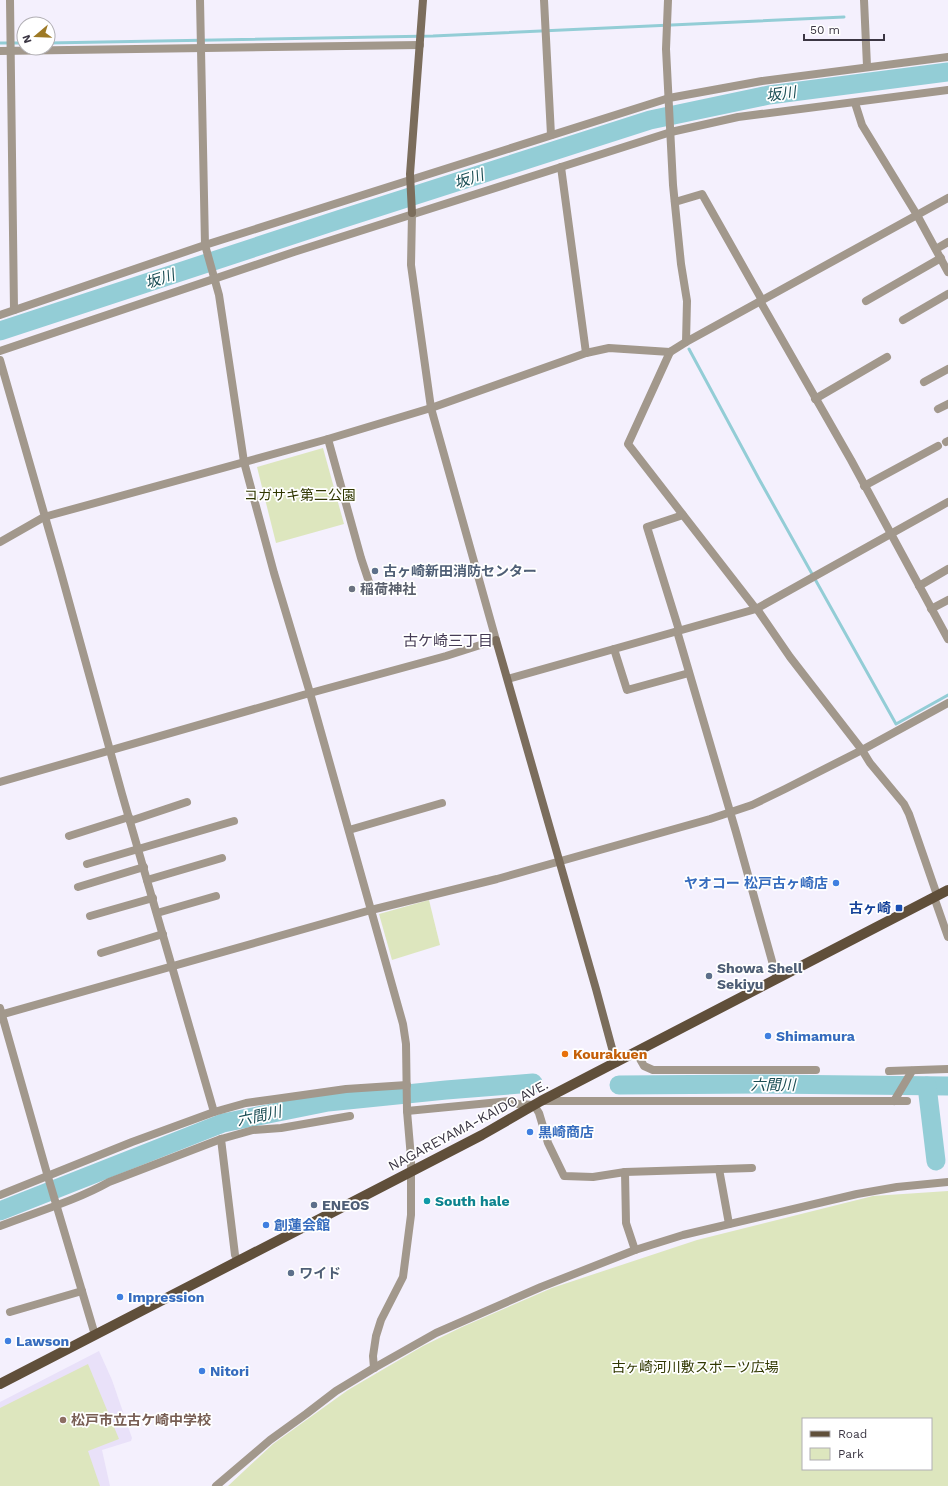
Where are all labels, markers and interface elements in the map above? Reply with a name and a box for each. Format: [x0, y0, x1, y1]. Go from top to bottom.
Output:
north arrow [16, 16, 56, 56]
scale bar [804, 16, 884, 42]
text: 50 m [810, 23, 840, 37]
text: N [20, 33, 34, 45]
water label: 坂川 [765, 83, 799, 105]
water label: 坂川 [452, 165, 488, 192]
water label: 坂川 [143, 265, 179, 292]
park label: コガサキ第二公園 [244, 487, 356, 503]
place label: 古ヶ崎新田消防センター [383, 563, 537, 579]
marker: 古ヶ崎新田消防センター [370, 566, 380, 576]
place label: 稲荷神社 [360, 581, 416, 597]
marker: 稲荷神社 [347, 584, 357, 594]
district label: 古ケ崎三丁目 [403, 632, 493, 650]
place label: ヤオコー 松戸古ヶ崎店 [684, 875, 828, 891]
marker: ヤオコー 松戸古ヶ崎店 [831, 878, 841, 888]
place label: 古ヶ崎 [849, 900, 891, 916]
marker: 古ヶ崎 [894, 903, 904, 913]
place label: Showa Shell Sekiyu [717, 960, 803, 992]
marker: Showa Shell Sekiyu [704, 971, 714, 981]
place label: Shimamura [776, 1028, 856, 1044]
marker: Shimamura [763, 1031, 773, 1041]
place label: Kourakuen [573, 1046, 647, 1062]
marker: Kourakuen [560, 1049, 570, 1059]
street label: NAGAREYAMA-KAIDO AVE. [385, 1076, 551, 1174]
water label: 六間川 [750, 1076, 797, 1094]
water label: 六間川 [235, 1102, 285, 1129]
place label: 黒崎商店 [538, 1124, 594, 1140]
marker: 黒崎商店 [525, 1127, 535, 1137]
place label: South hale [435, 1193, 510, 1209]
marker: South hale [422, 1196, 432, 1206]
place label: ENEOS [322, 1197, 369, 1213]
marker: ENEOS [309, 1200, 319, 1210]
place label: 創蓮会館 [274, 1217, 330, 1233]
marker: 創蓮会館 [261, 1220, 271, 1230]
place label: ワイド [299, 1265, 341, 1281]
marker: ワイド [286, 1268, 296, 1278]
place label: Impression [128, 1289, 204, 1305]
marker: Impression [115, 1292, 125, 1302]
place label: Lawson [16, 1333, 69, 1349]
marker: Lawson [3, 1336, 13, 1346]
park label: 古ヶ崎河川敷スポーツ広場 [611, 1359, 779, 1375]
place label: Nitori [210, 1363, 249, 1379]
marker: Nitori [197, 1366, 207, 1376]
place label: 松戸市立古ケ崎中学校 [71, 1412, 211, 1428]
marker: 松戸市立古ケ崎中学校 [58, 1415, 68, 1425]
legend [802, 1418, 932, 1470]
text: Road [838, 1427, 867, 1441]
text: Park [838, 1447, 864, 1461]

